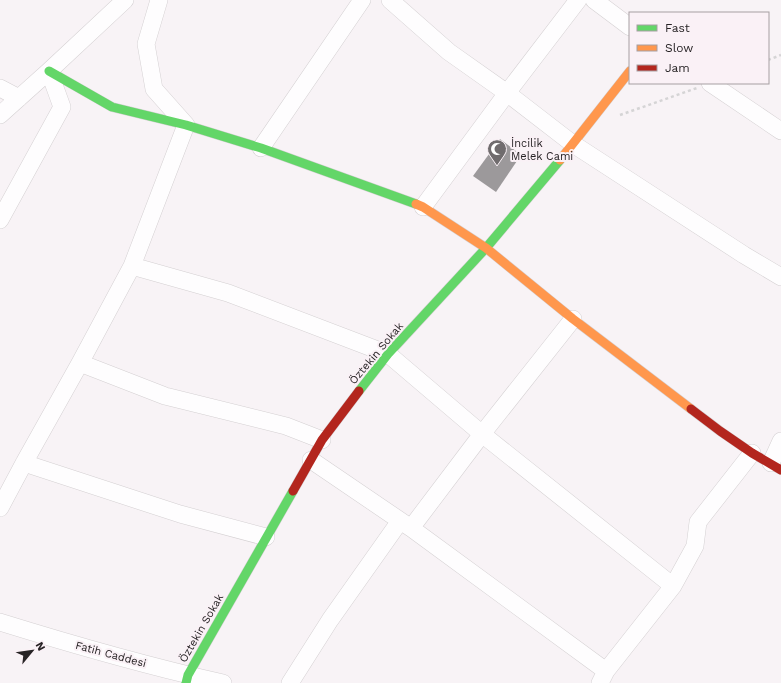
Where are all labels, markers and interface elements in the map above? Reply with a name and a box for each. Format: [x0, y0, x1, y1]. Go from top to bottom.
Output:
legend [629, 12, 769, 84]
text: Fast [665, 21, 690, 35]
text: Slow [665, 41, 693, 55]
text: Jam [665, 61, 690, 75]
place label: İncilik Melek Cami [511, 136, 573, 163]
mosque icon: İncilik Melek Cami [486, 138, 508, 166]
street label: Öztekin Sokak [346, 319, 406, 387]
street label: Öztekin Sokak [176, 591, 226, 665]
north arrow [12, 631, 52, 671]
street label: Fatih Caddesi [74, 639, 148, 670]
text: N [33, 640, 48, 653]

